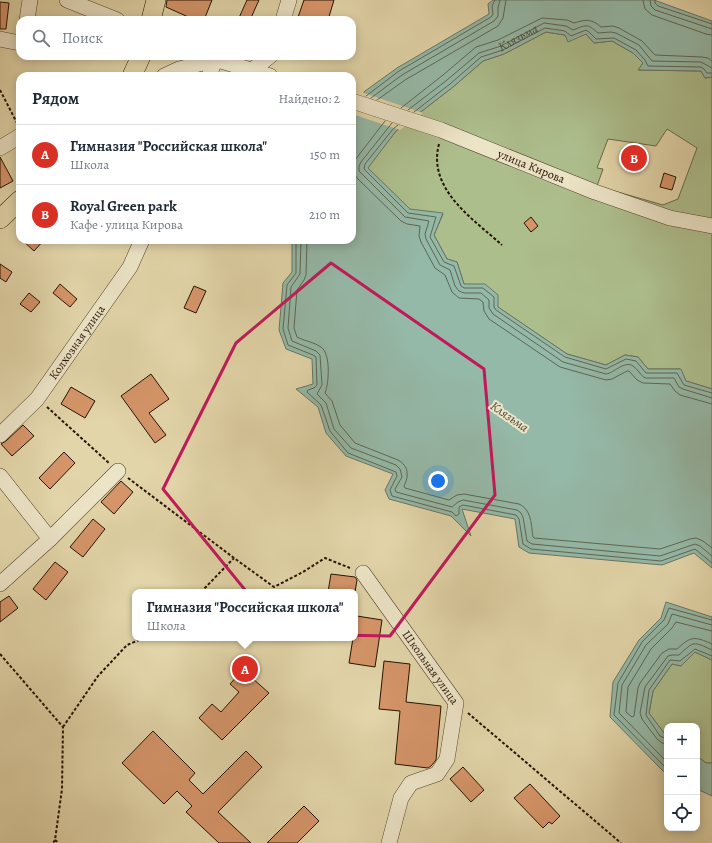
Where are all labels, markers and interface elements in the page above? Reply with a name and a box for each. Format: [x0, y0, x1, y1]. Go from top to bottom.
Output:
search box [16, 16, 356, 60]
water label: Клязьма [495, 20, 541, 55]
icon: search [30, 27, 52, 49]
text: Поиск [62, 28, 103, 48]
text: Рядом [32, 87, 79, 110]
text: Найдено: 2 [279, 90, 340, 107]
text: Гимназия "Российская школа" [70, 136, 267, 156]
pin: B [621, 143, 647, 173]
street label: улица Кирова [494, 145, 568, 187]
text: A [41, 146, 49, 163]
text: 150 m [310, 146, 340, 163]
text: Школа [70, 156, 109, 173]
text: Royal Green park [70, 196, 177, 216]
text: B [41, 206, 49, 223]
text: 210 m [309, 206, 340, 223]
text: Кафе · улица Кирова [70, 216, 183, 233]
street label: Колхозная улица [45, 301, 109, 383]
water label: Клязьма [487, 397, 532, 436]
your location [428, 471, 448, 491]
popup [132, 589, 358, 641]
text: Гимназия "Российская школа" [146, 597, 344, 617]
text: Школа [146, 617, 186, 634]
street label: Школьная улица [399, 627, 463, 708]
pin: A [232, 654, 258, 684]
map controls [664, 723, 700, 831]
button: + [664, 723, 700, 759]
button: − [664, 759, 700, 795]
button: locate [664, 795, 700, 831]

